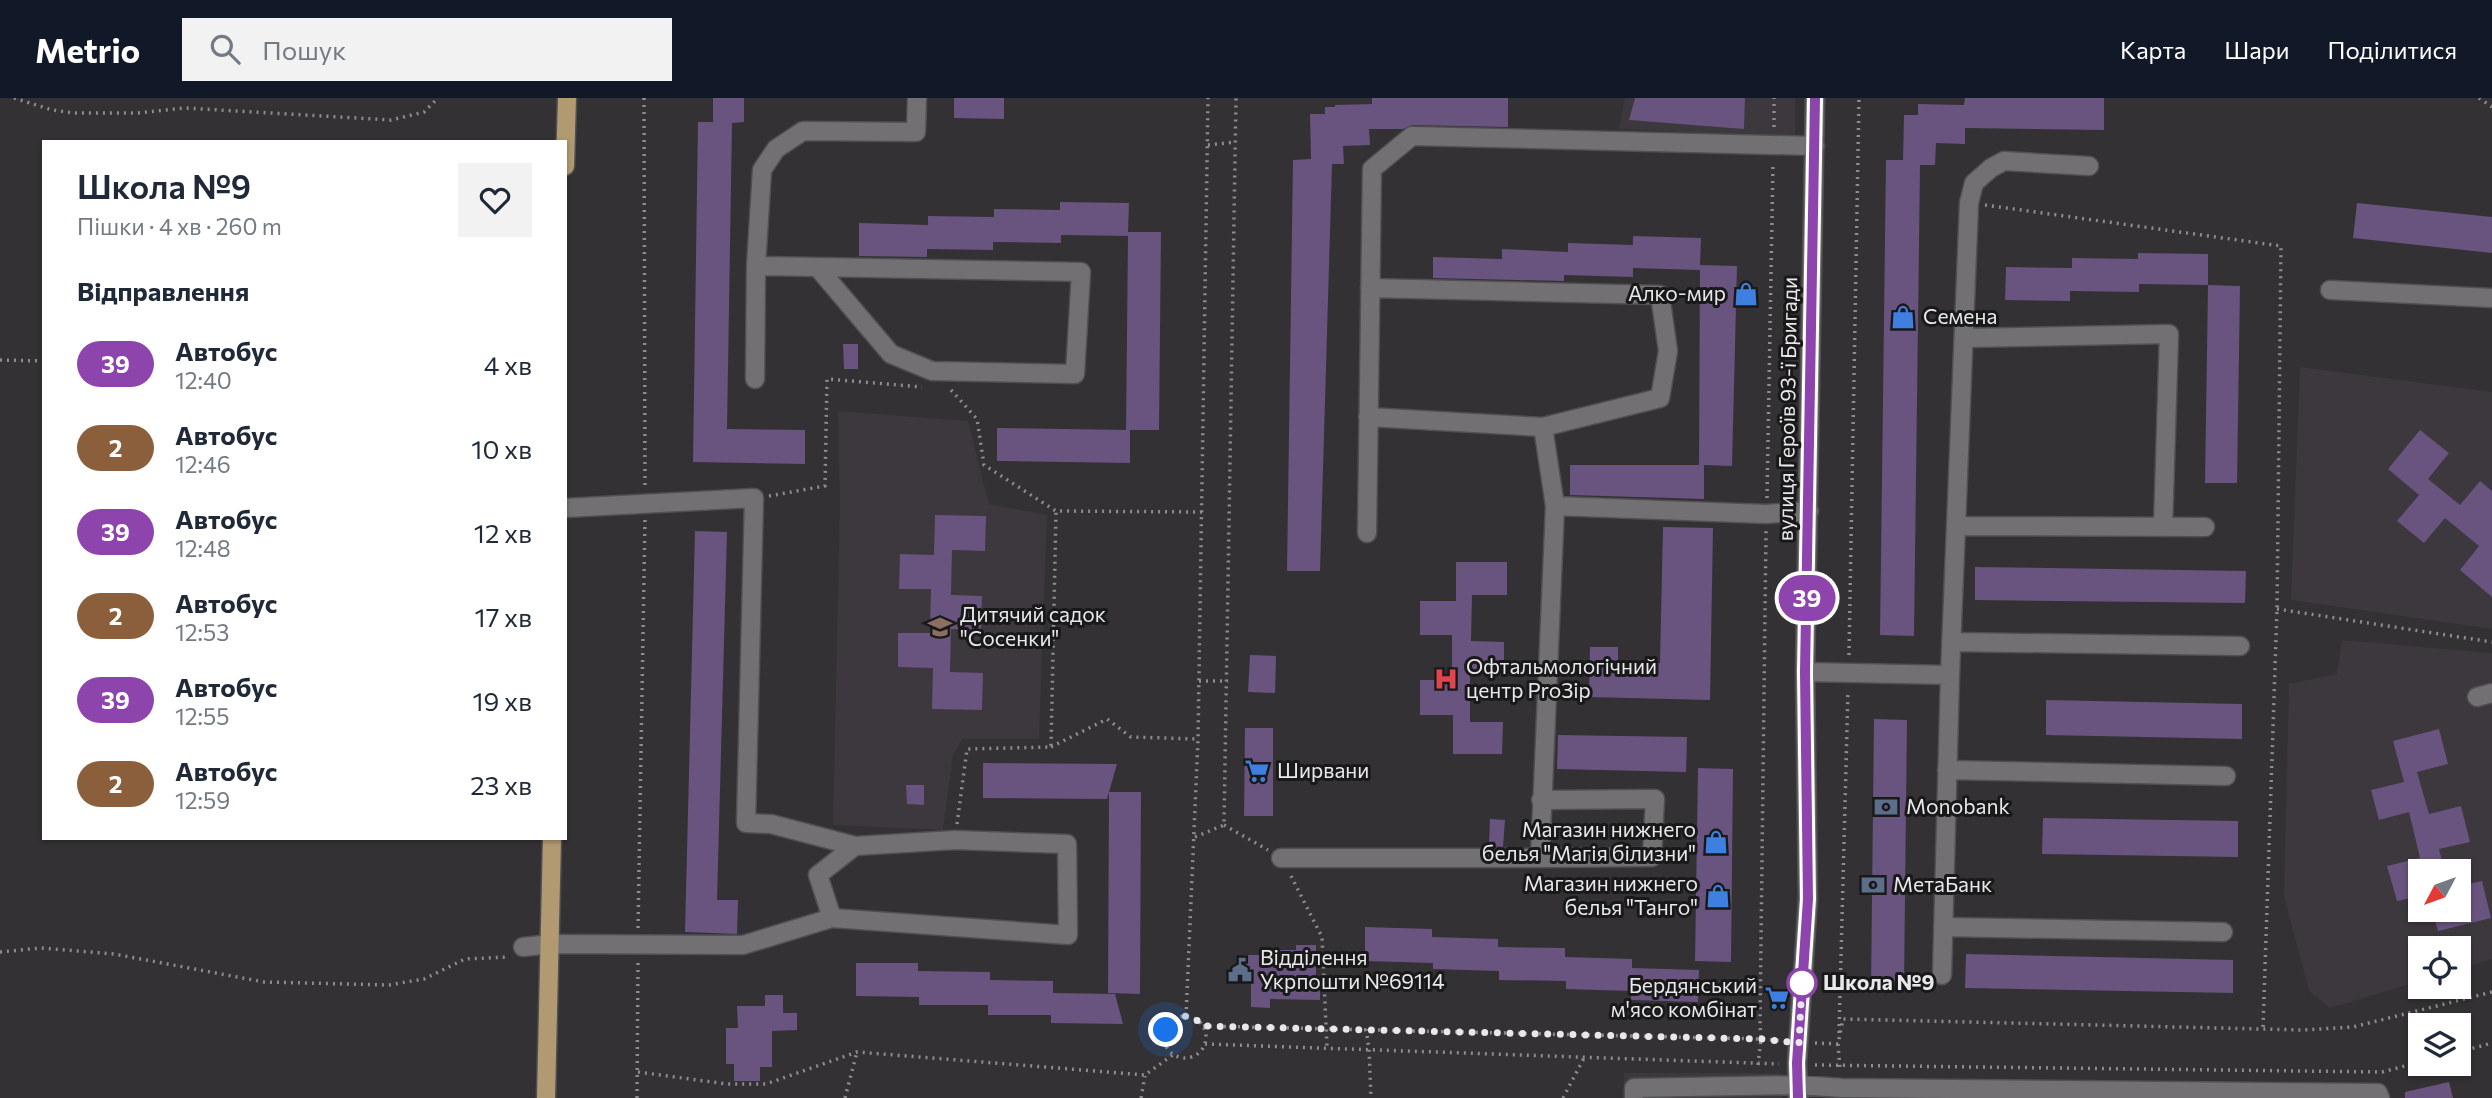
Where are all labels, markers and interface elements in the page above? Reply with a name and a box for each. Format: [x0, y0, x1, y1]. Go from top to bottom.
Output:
search box [182, 18, 672, 81]
text: Metrio [35, 29, 140, 70]
icon: search [206, 30, 244, 68]
text: Пошук [262, 34, 346, 65]
text: Карта [2120, 35, 2186, 64]
text: Шари [2224, 35, 2290, 64]
text: Поділитися [2328, 35, 2457, 64]
button: heart [458, 163, 532, 237]
text: Школа №9 [77, 165, 251, 206]
text: Пішки · 4 хв · 260 m [77, 212, 282, 240]
text: Відправлення [77, 275, 249, 306]
street label: вулиця Героїв 93-ї Бригади [1772, 277, 1801, 541]
place label: Алко-мир [1628, 280, 1726, 305]
shop icon: Алко-мир [1732, 280, 1760, 308]
shop icon: Семена [1889, 303, 1917, 331]
place label: Семена [1923, 303, 1997, 328]
text: Автобус [175, 335, 277, 366]
text: 39 [101, 349, 130, 378]
text: 4 хв [484, 349, 532, 380]
text: 12:40 [175, 366, 232, 394]
text: Автобус [175, 419, 277, 450]
text: 2 [109, 433, 122, 462]
text: 10 хв [471, 433, 532, 464]
text: 12:46 [175, 450, 231, 478]
text: Автобус [175, 503, 277, 534]
text: 39 [101, 517, 130, 546]
text: 12 хв [474, 517, 532, 548]
text: 12:48 [175, 534, 231, 562]
line badge: 39 [1776, 575, 1839, 621]
text: 39 [1793, 583, 1821, 612]
text: Автобус [175, 587, 277, 618]
text: 2 [109, 601, 122, 630]
text: 17 хв [475, 601, 532, 632]
place label: Дитячий садок "Сосенки" [960, 601, 1106, 650]
school or university icon: Дитячий садок "Сосенки" [926, 613, 954, 641]
text: 12:53 [175, 618, 229, 646]
place label: Офтальмологічний центр ProЗір [1466, 653, 1657, 702]
hospital icon: Офтальмологічний центр ProЗір [1432, 665, 1460, 693]
text: Автобус [175, 671, 277, 702]
text: 39 [101, 685, 130, 714]
text: 19 хв [472, 685, 532, 716]
text: 12:55 [175, 702, 229, 730]
text: Автобус [175, 755, 277, 786]
supermarket icon: Ширвани [1243, 757, 1271, 785]
place label: Ширвани [1277, 757, 1369, 782]
text: 2 [109, 769, 122, 798]
text: 23 хв [470, 769, 532, 800]
text: 12:59 [175, 786, 230, 814]
bank icon: Monobank [1872, 793, 1900, 821]
place label: Monobank [1906, 793, 2010, 818]
place label: Магазин нижнего белья "Магія білизни" [1482, 816, 1696, 865]
shop icon: Магазин нижнего белья "Магія білизни" [1702, 828, 1730, 856]
north arrow [2408, 859, 2471, 922]
map controls [2408, 859, 2471, 1076]
place label: Магазин нижнего белья "Танго" [1524, 870, 1698, 919]
bank icon: МетаБанк [1859, 871, 1887, 899]
place label: МетаБанк [1893, 871, 1992, 896]
shop icon: Магазин нижнего белья "Танго" [1704, 882, 1732, 910]
button: locate [2408, 936, 2471, 999]
place label: Відділення Укрпошти №69114 [1260, 944, 1445, 993]
public building icon: Відділення Укрпошти №69114 [1226, 956, 1254, 984]
marker: Школа №9 [1787, 968, 1817, 998]
place label: Школа №9 [1823, 969, 1934, 994]
place label: Бердянський м'ясо комбінат [1611, 972, 1757, 1021]
supermarket icon: Бердянський м'ясо комбінат [1763, 984, 1791, 1012]
your location [1148, 1012, 1183, 1047]
button: layers [2408, 1013, 2471, 1076]

